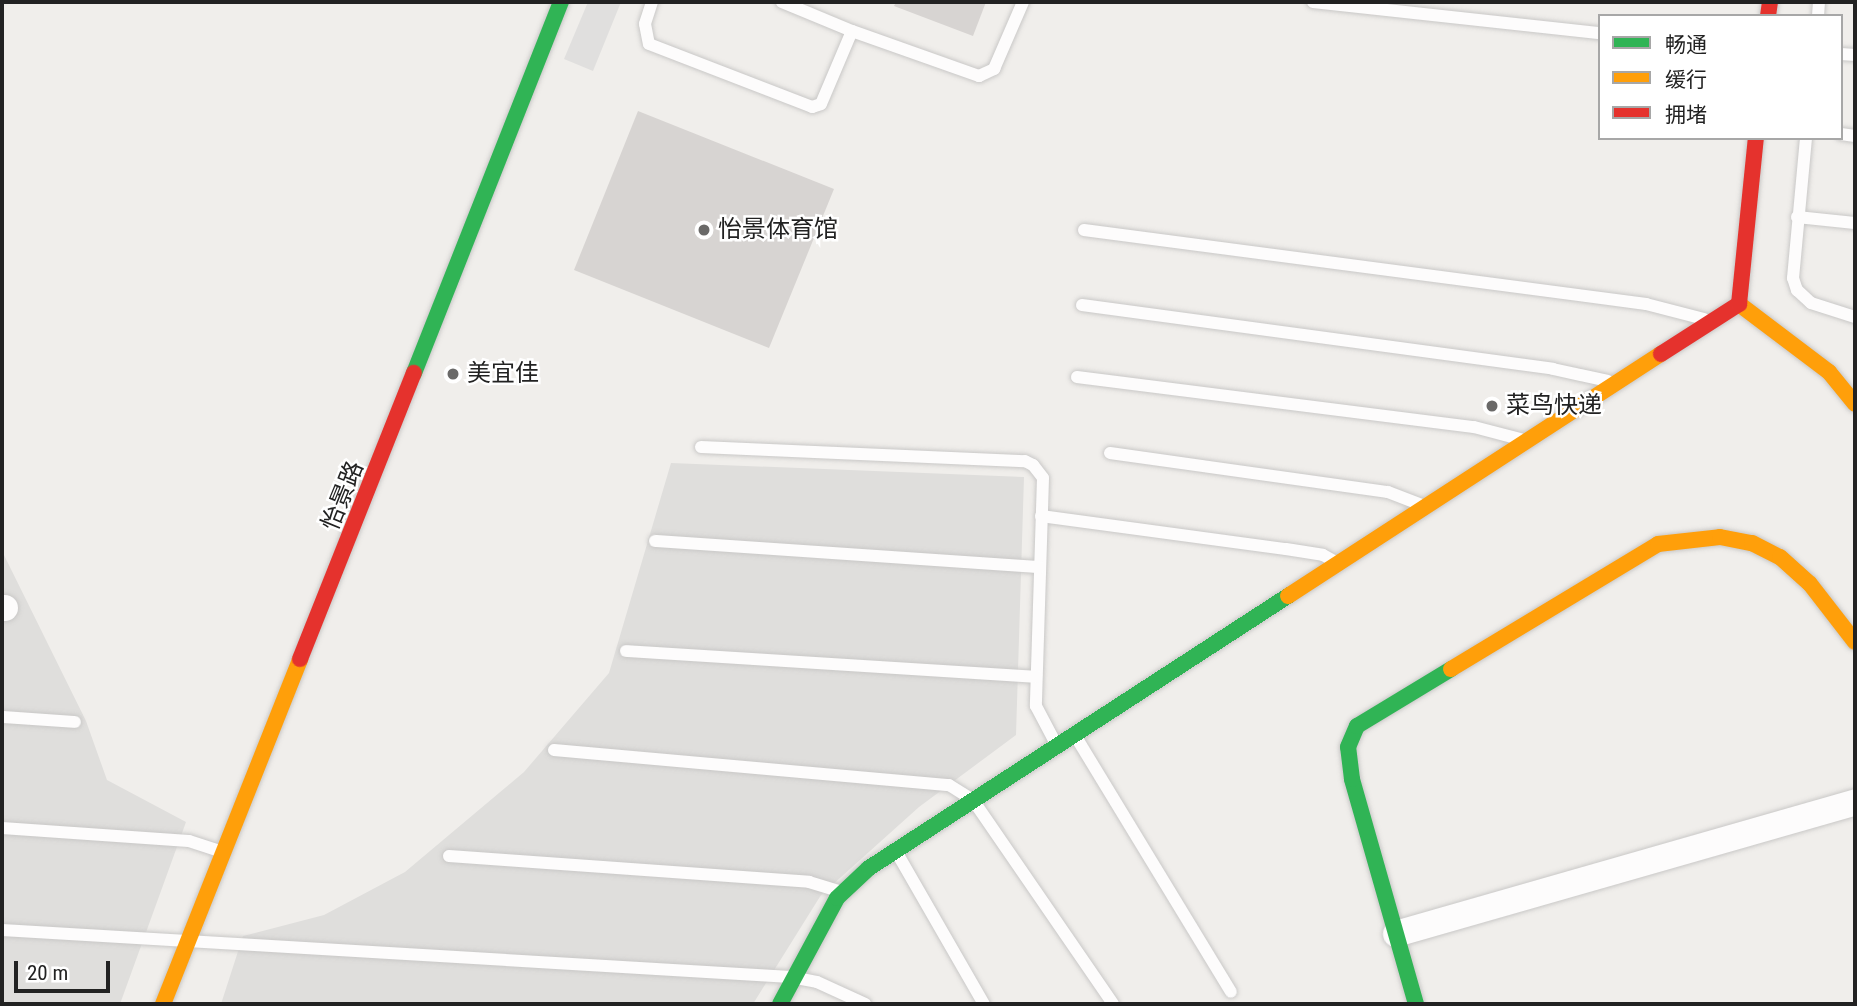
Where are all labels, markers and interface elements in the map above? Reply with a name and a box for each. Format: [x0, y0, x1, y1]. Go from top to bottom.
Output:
legend [1598, 14, 1843, 140]
text: 畅通 [1665, 33, 1707, 57]
text: 缓行 [1665, 68, 1707, 92]
text: 拥堵 [1665, 103, 1707, 127]
place label: 怡景体育馆 [718, 216, 838, 244]
marker: 怡景体育馆 [696, 222, 712, 238]
place label: 美宜佳 [467, 360, 539, 388]
marker: 美宜佳 [445, 366, 461, 382]
place label: 菜鸟快递 [1506, 392, 1602, 420]
marker: 菜鸟快递 [1484, 398, 1500, 414]
street label: 怡景路 [316, 457, 370, 535]
scale bar [18, 946, 114, 990]
text: 20 m [27, 961, 68, 985]

